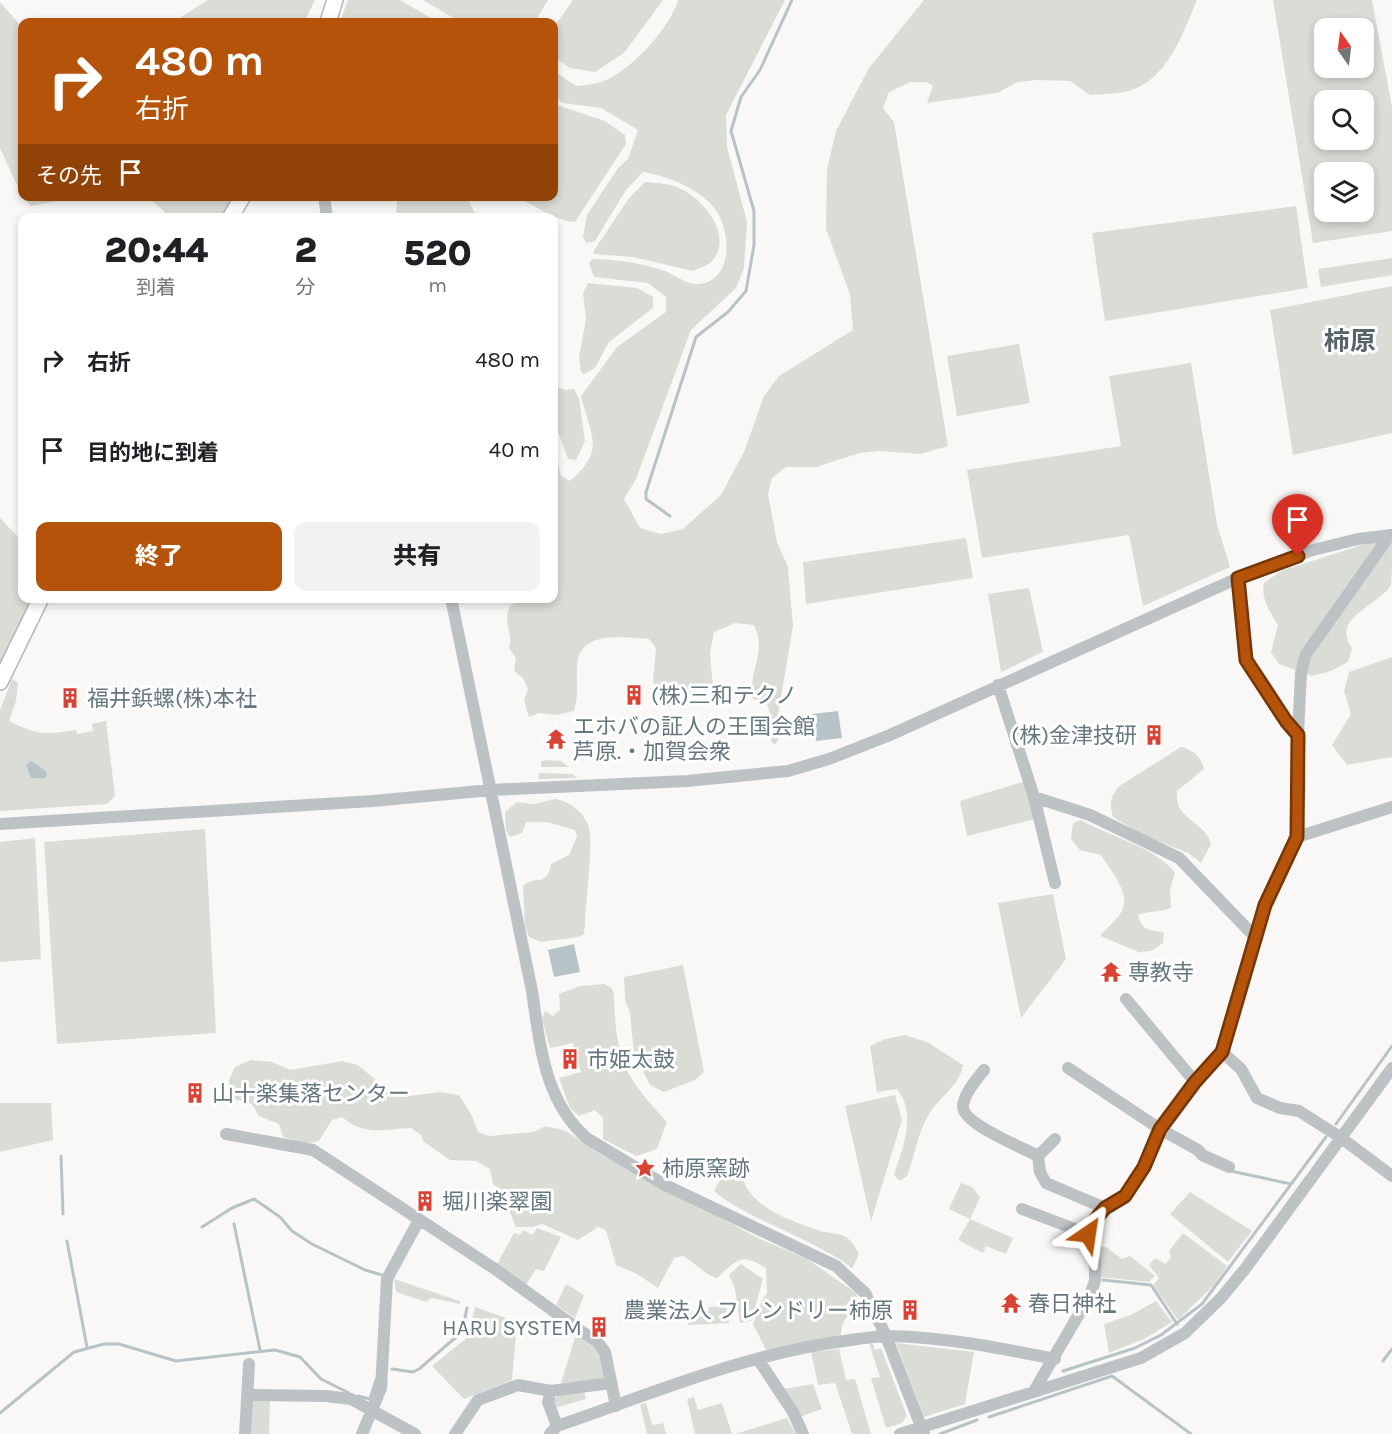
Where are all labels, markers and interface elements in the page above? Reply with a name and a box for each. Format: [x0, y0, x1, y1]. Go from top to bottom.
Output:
north arrow [1314, 18, 1374, 78]
map controls [1314, 18, 1374, 222]
text: 480 m [135, 36, 264, 86]
icon: right [36, 42, 114, 120]
button: search [1314, 90, 1374, 150]
text: 右折 [135, 93, 189, 125]
icon: arrive [114, 156, 147, 189]
button: layers [1314, 162, 1374, 222]
text: その先 [36, 163, 102, 189]
text: 20:44 [104, 229, 208, 271]
text: 2 [294, 229, 317, 271]
text: 520 [403, 232, 472, 274]
text: m [428, 274, 447, 297]
text: 到着 [136, 276, 176, 299]
text: 分 [296, 276, 316, 299]
district label: 柿原 [1324, 326, 1376, 357]
icon: right [36, 344, 69, 377]
text: 480 m [475, 347, 540, 373]
text: 右折 [87, 350, 131, 376]
icon: arrive [36, 434, 69, 467]
text: 40 m [489, 437, 540, 463]
text: 目的地に到着 [87, 440, 219, 466]
pin [1272, 494, 1323, 556]
icon: arrive [1281, 503, 1314, 536]
button: 終了 [36, 522, 282, 591]
button: 共有 [294, 522, 540, 591]
building icon: (株)三和テクノ [622, 683, 646, 707]
place label: (株)三和テクノ [651, 683, 797, 709]
building icon: 福井鋲螺(株)本社 [58, 686, 82, 710]
place label: 福井鋲螺(株)本社 [87, 686, 257, 712]
place label: エホバの証人の王国会館 芦原.・加賀会衆 [573, 714, 815, 765]
place label: (株)金津技研 [1011, 723, 1137, 749]
building icon: (株)金津技研 [1142, 723, 1166, 747]
temple icon: エホバの証人の王国会館 芦原.・加賀会衆 [544, 727, 568, 751]
temple icon: 専教寺 [1099, 960, 1123, 984]
place label: 専教寺 [1128, 960, 1194, 986]
building icon: 市姫太鼓 [558, 1047, 582, 1071]
place label: 市姫太鼓 [587, 1047, 675, 1073]
building icon: 山十楽集落センター [183, 1081, 207, 1105]
place label: 山十楽集落センター [212, 1081, 410, 1107]
place icon: 柿原窯跡 [633, 1156, 657, 1180]
place label: 柿原窯跡 [662, 1156, 750, 1182]
building icon: 堀川楽翠園 [413, 1189, 437, 1213]
place label: 堀川楽翠園 [442, 1189, 552, 1215]
position arrow [1056, 1202, 1120, 1266]
temple icon: 春日神社 [999, 1291, 1023, 1315]
place label: 春日神社 [1028, 1291, 1116, 1317]
place label: 農業法人 フレンドリー柿原 [624, 1298, 893, 1324]
building icon: 農業法人 フレンドリー柿原 [898, 1298, 922, 1322]
place label: HARU SYSTEM [442, 1315, 582, 1341]
building icon: HARU SYSTEM [587, 1315, 611, 1339]

